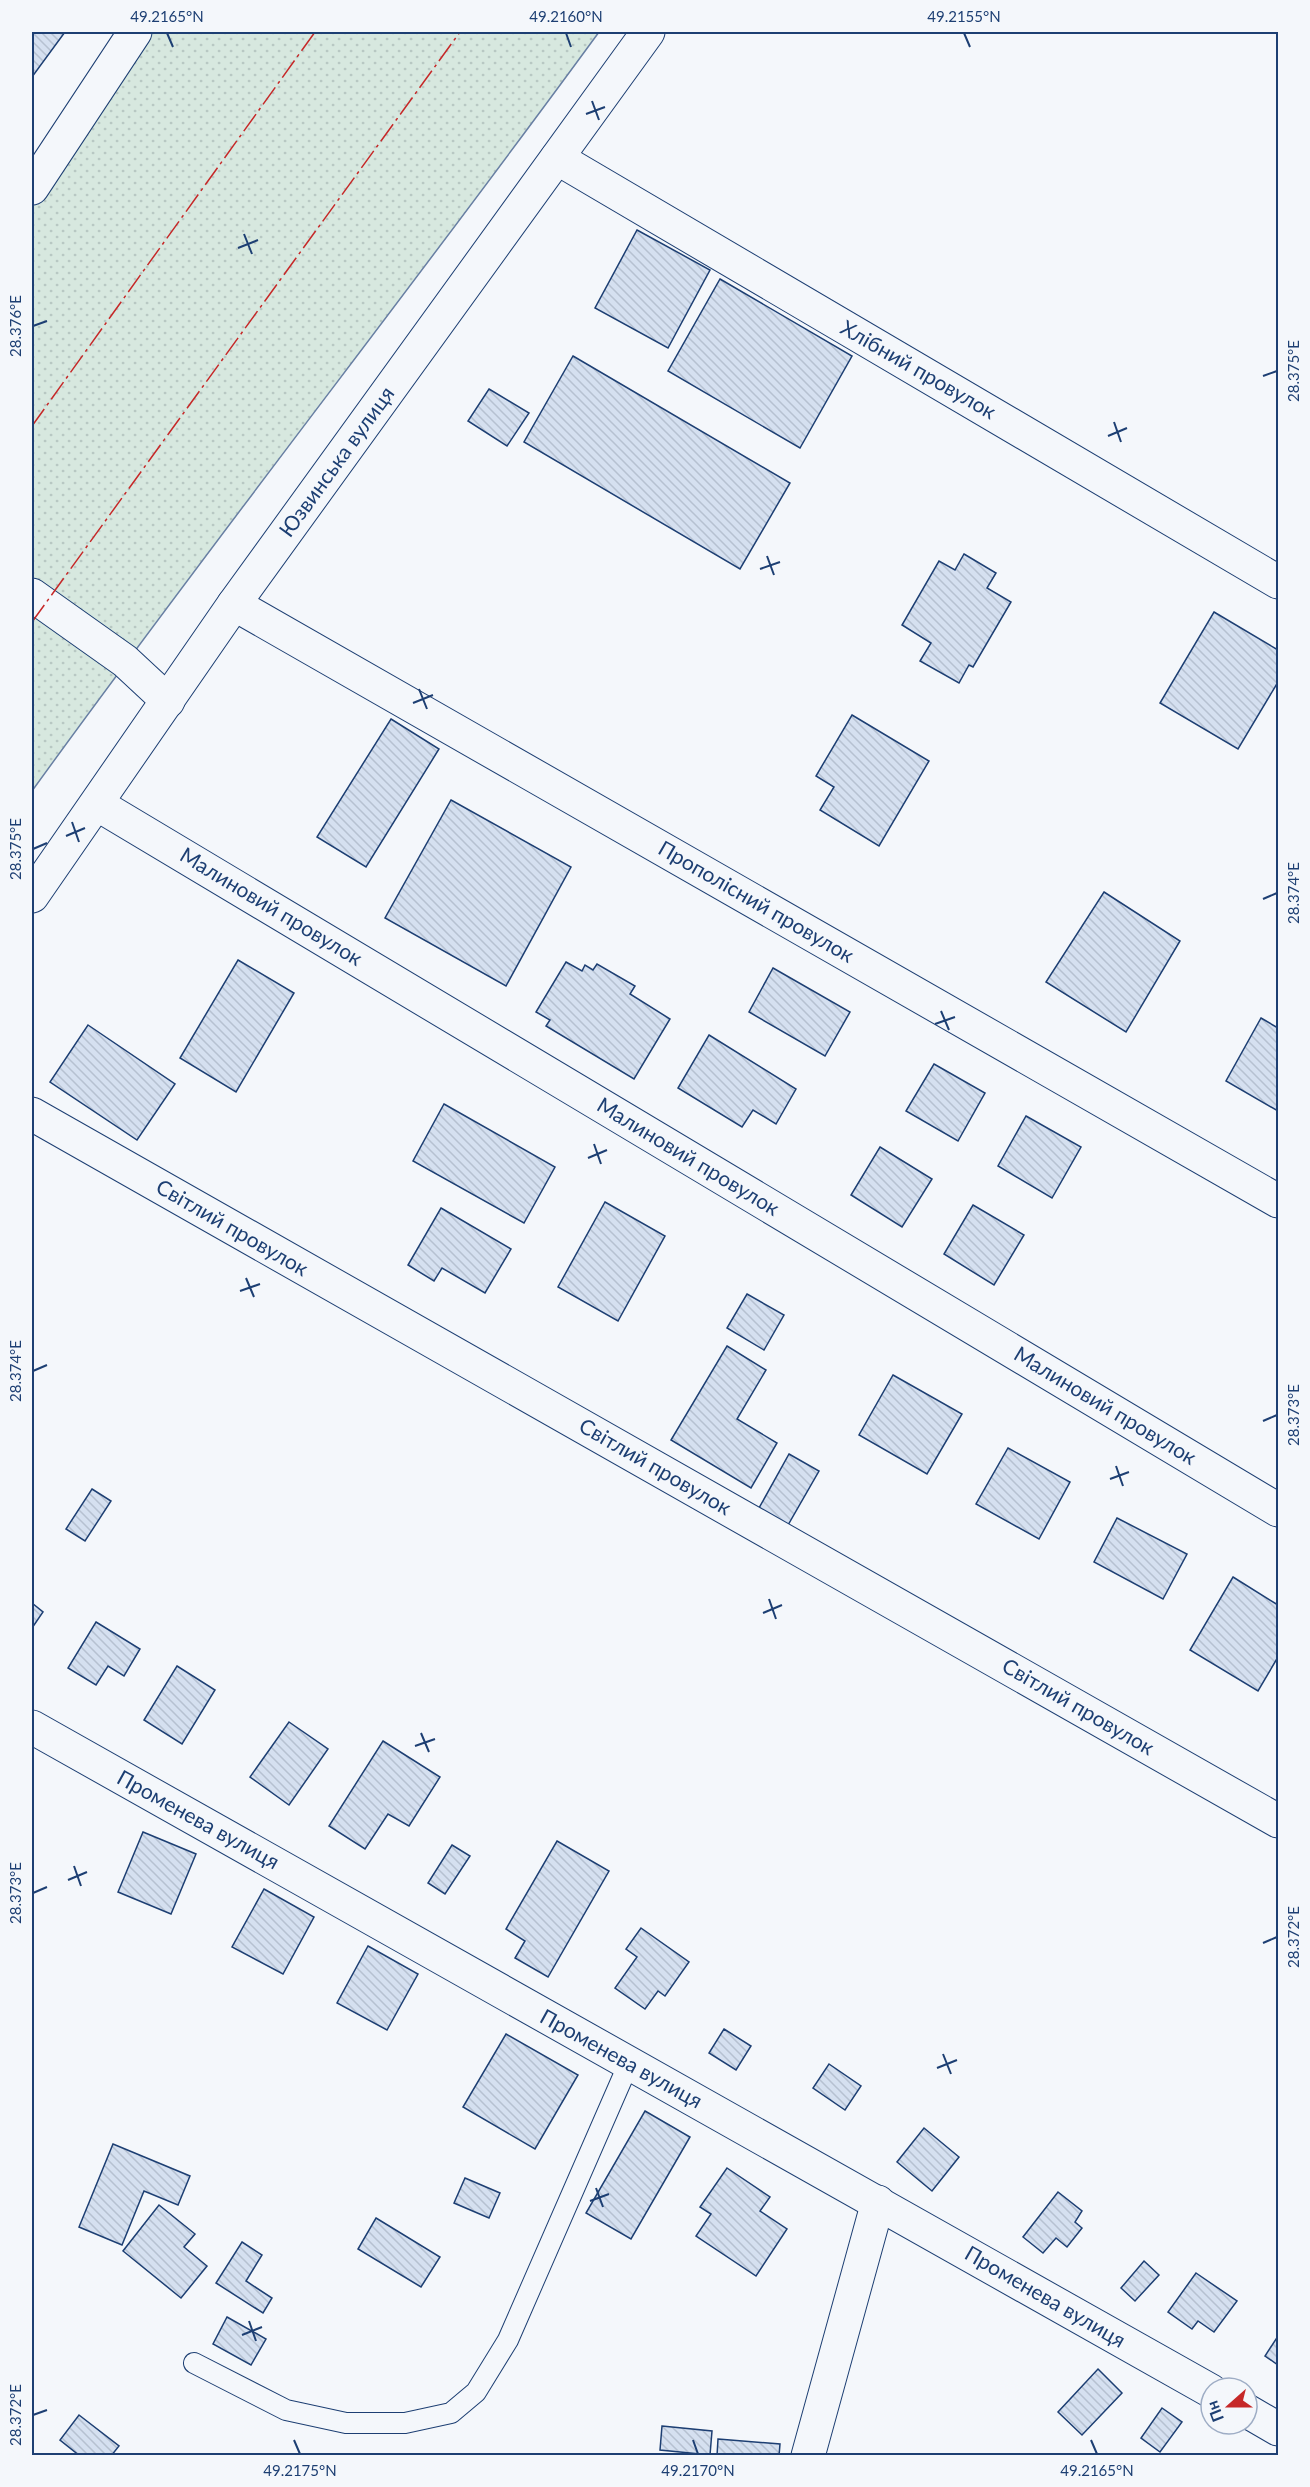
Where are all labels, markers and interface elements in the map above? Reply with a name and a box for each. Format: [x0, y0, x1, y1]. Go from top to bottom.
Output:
text: 49.2165°N [130, 7, 204, 25]
text: 49.2160°N [529, 7, 603, 25]
text: 49.2155°N [927, 7, 1001, 25]
text: 28.376°E [6, 295, 24, 357]
street label: Хлібний провулок [837, 314, 1001, 423]
text: 28.375°E [1284, 340, 1302, 402]
street label: Юзвинська вулиця [273, 381, 399, 541]
text: 28.375°E [6, 818, 24, 880]
street label: Прополісний провулок [655, 834, 859, 967]
street label: Малиновий провулок [176, 841, 368, 970]
text: 28.374°E [1284, 862, 1302, 924]
street label: Малиновий провулок [593, 1091, 785, 1220]
street label: Світлий провулок [152, 1173, 313, 1280]
text: 28.374°E [6, 1340, 24, 1402]
street label: Малиновий провулок [1010, 1340, 1202, 1469]
text: 28.373°E [1284, 1384, 1302, 1446]
street label: Світлий провулок [575, 1412, 736, 1519]
street label: Світлий провулок [998, 1652, 1159, 1759]
street label: Променева вулиця [113, 1764, 284, 1874]
text: 28.373°E [6, 1862, 24, 1924]
text: 28.372°E [1284, 1906, 1302, 1968]
street label: Променева вулиця [536, 2003, 707, 2113]
street label: Променева вулиця [961, 2240, 1131, 2352]
north arrow [1199, 2376, 1259, 2436]
text: 28.372°E [6, 2384, 24, 2446]
text: Пн [1202, 2398, 1227, 2425]
text: 49.2175°N [263, 2461, 337, 2479]
text: 49.2170°N [661, 2461, 735, 2479]
text: 49.2165°N [1060, 2461, 1134, 2479]

